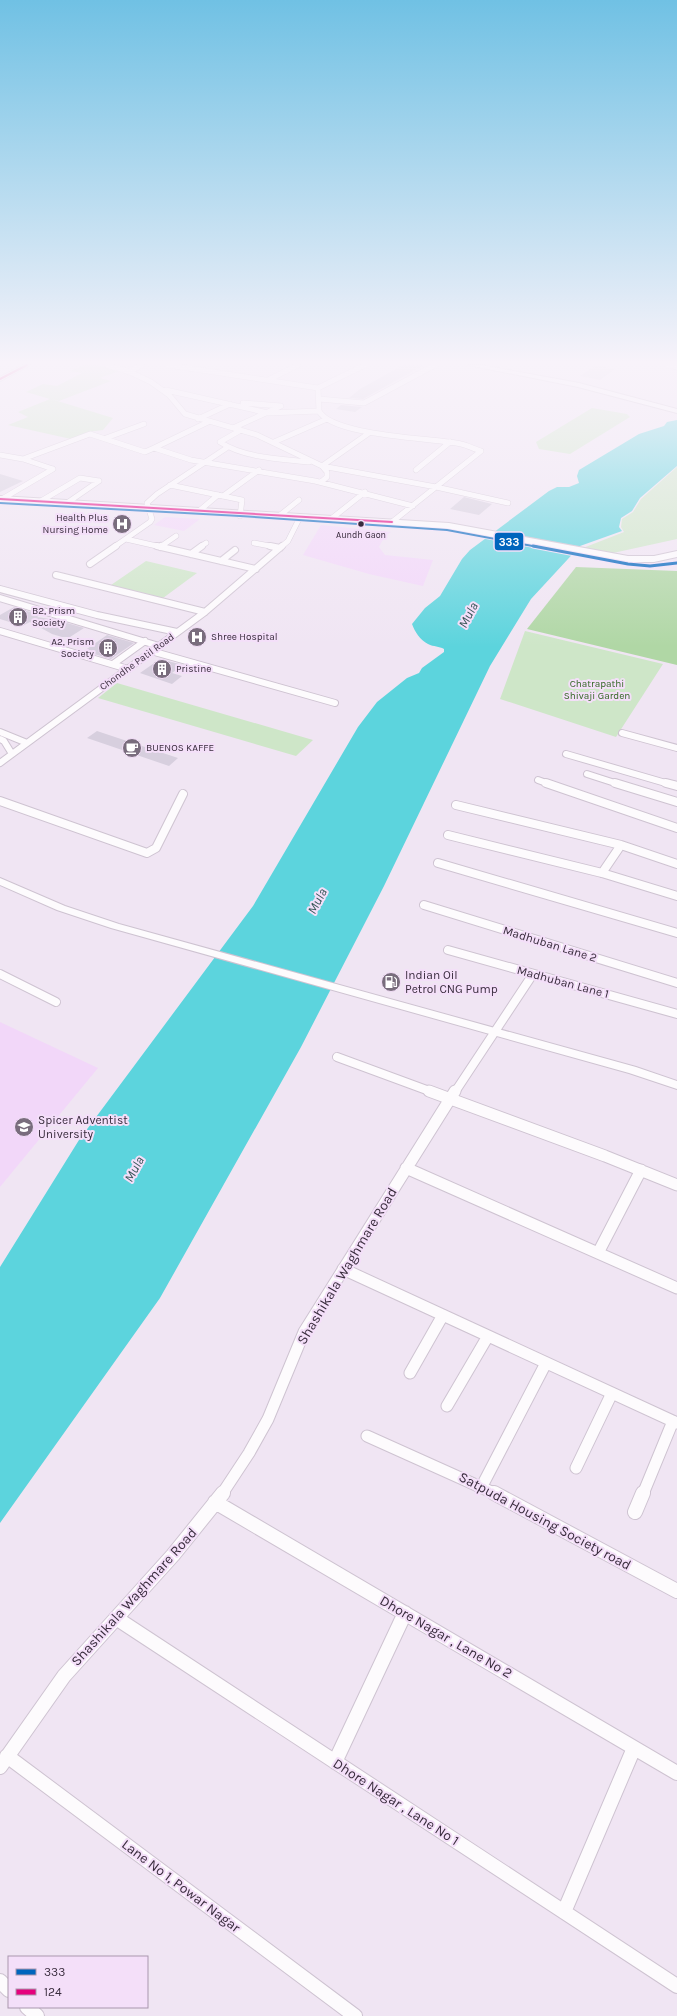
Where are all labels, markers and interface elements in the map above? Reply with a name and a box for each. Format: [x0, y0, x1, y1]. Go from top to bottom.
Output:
place label: Health Plus Nursing Home [43, 512, 108, 536]
hospital icon: Health Plus Nursing Home [111, 513, 133, 535]
marker: Aundh Gaon [356, 519, 366, 529]
place label: Aundh Gaon [336, 530, 386, 540]
line badge: 333 [494, 532, 524, 551]
text: 333 [499, 536, 519, 549]
water label: Mula [455, 599, 481, 630]
place label: B2, Prism Society [32, 605, 75, 629]
building icon: B2, Prism Society [7, 606, 29, 628]
hospital icon: Shree Hospital [186, 626, 208, 648]
street label: Chondhe Patil Road [97, 631, 177, 693]
place label: Shree Hospital [211, 631, 278, 643]
place label: A2, Prism Society [51, 636, 94, 660]
building icon: A2, Prism Society [97, 637, 119, 659]
building icon: Pristine [151, 658, 173, 680]
place label: Pristine [176, 663, 211, 675]
park label: Chatrapathi Shivaji Garden [564, 678, 630, 702]
cafe icon: BUENOS KAFFE [121, 737, 143, 759]
place label: BUENOS KAFFE [146, 742, 214, 754]
water label: Mula [304, 885, 330, 916]
street label: Madhuban Lane 2 [501, 923, 599, 965]
street label: Madhuban Lane 1 [515, 963, 611, 1001]
place label: Indian Oil Petrol CNG Pump [405, 968, 498, 996]
fuel station icon: Indian Oil Petrol CNG Pump [380, 971, 402, 993]
place label: Spicer Adventist University [38, 1113, 128, 1141]
school or university icon: Spicer Adventist University [13, 1116, 35, 1138]
water label: Mula [121, 1153, 147, 1184]
street label: Shashikala Waghmare Road [293, 1185, 401, 1347]
street label: Satpuda Housing Society road [456, 1468, 634, 1574]
street label: Shashikala Waghmare Road [67, 1524, 201, 1670]
street label: Dhore Nagar , Lane No 2 [377, 1592, 515, 1682]
street label: Dhore Nagar , Lane No 1 [330, 1755, 462, 1849]
street label: Lane No 1, Powar Nagar [118, 1836, 244, 1937]
legend [8, 1956, 148, 2008]
text: 333 [44, 1965, 65, 1979]
text: 124 [44, 1985, 62, 1999]

